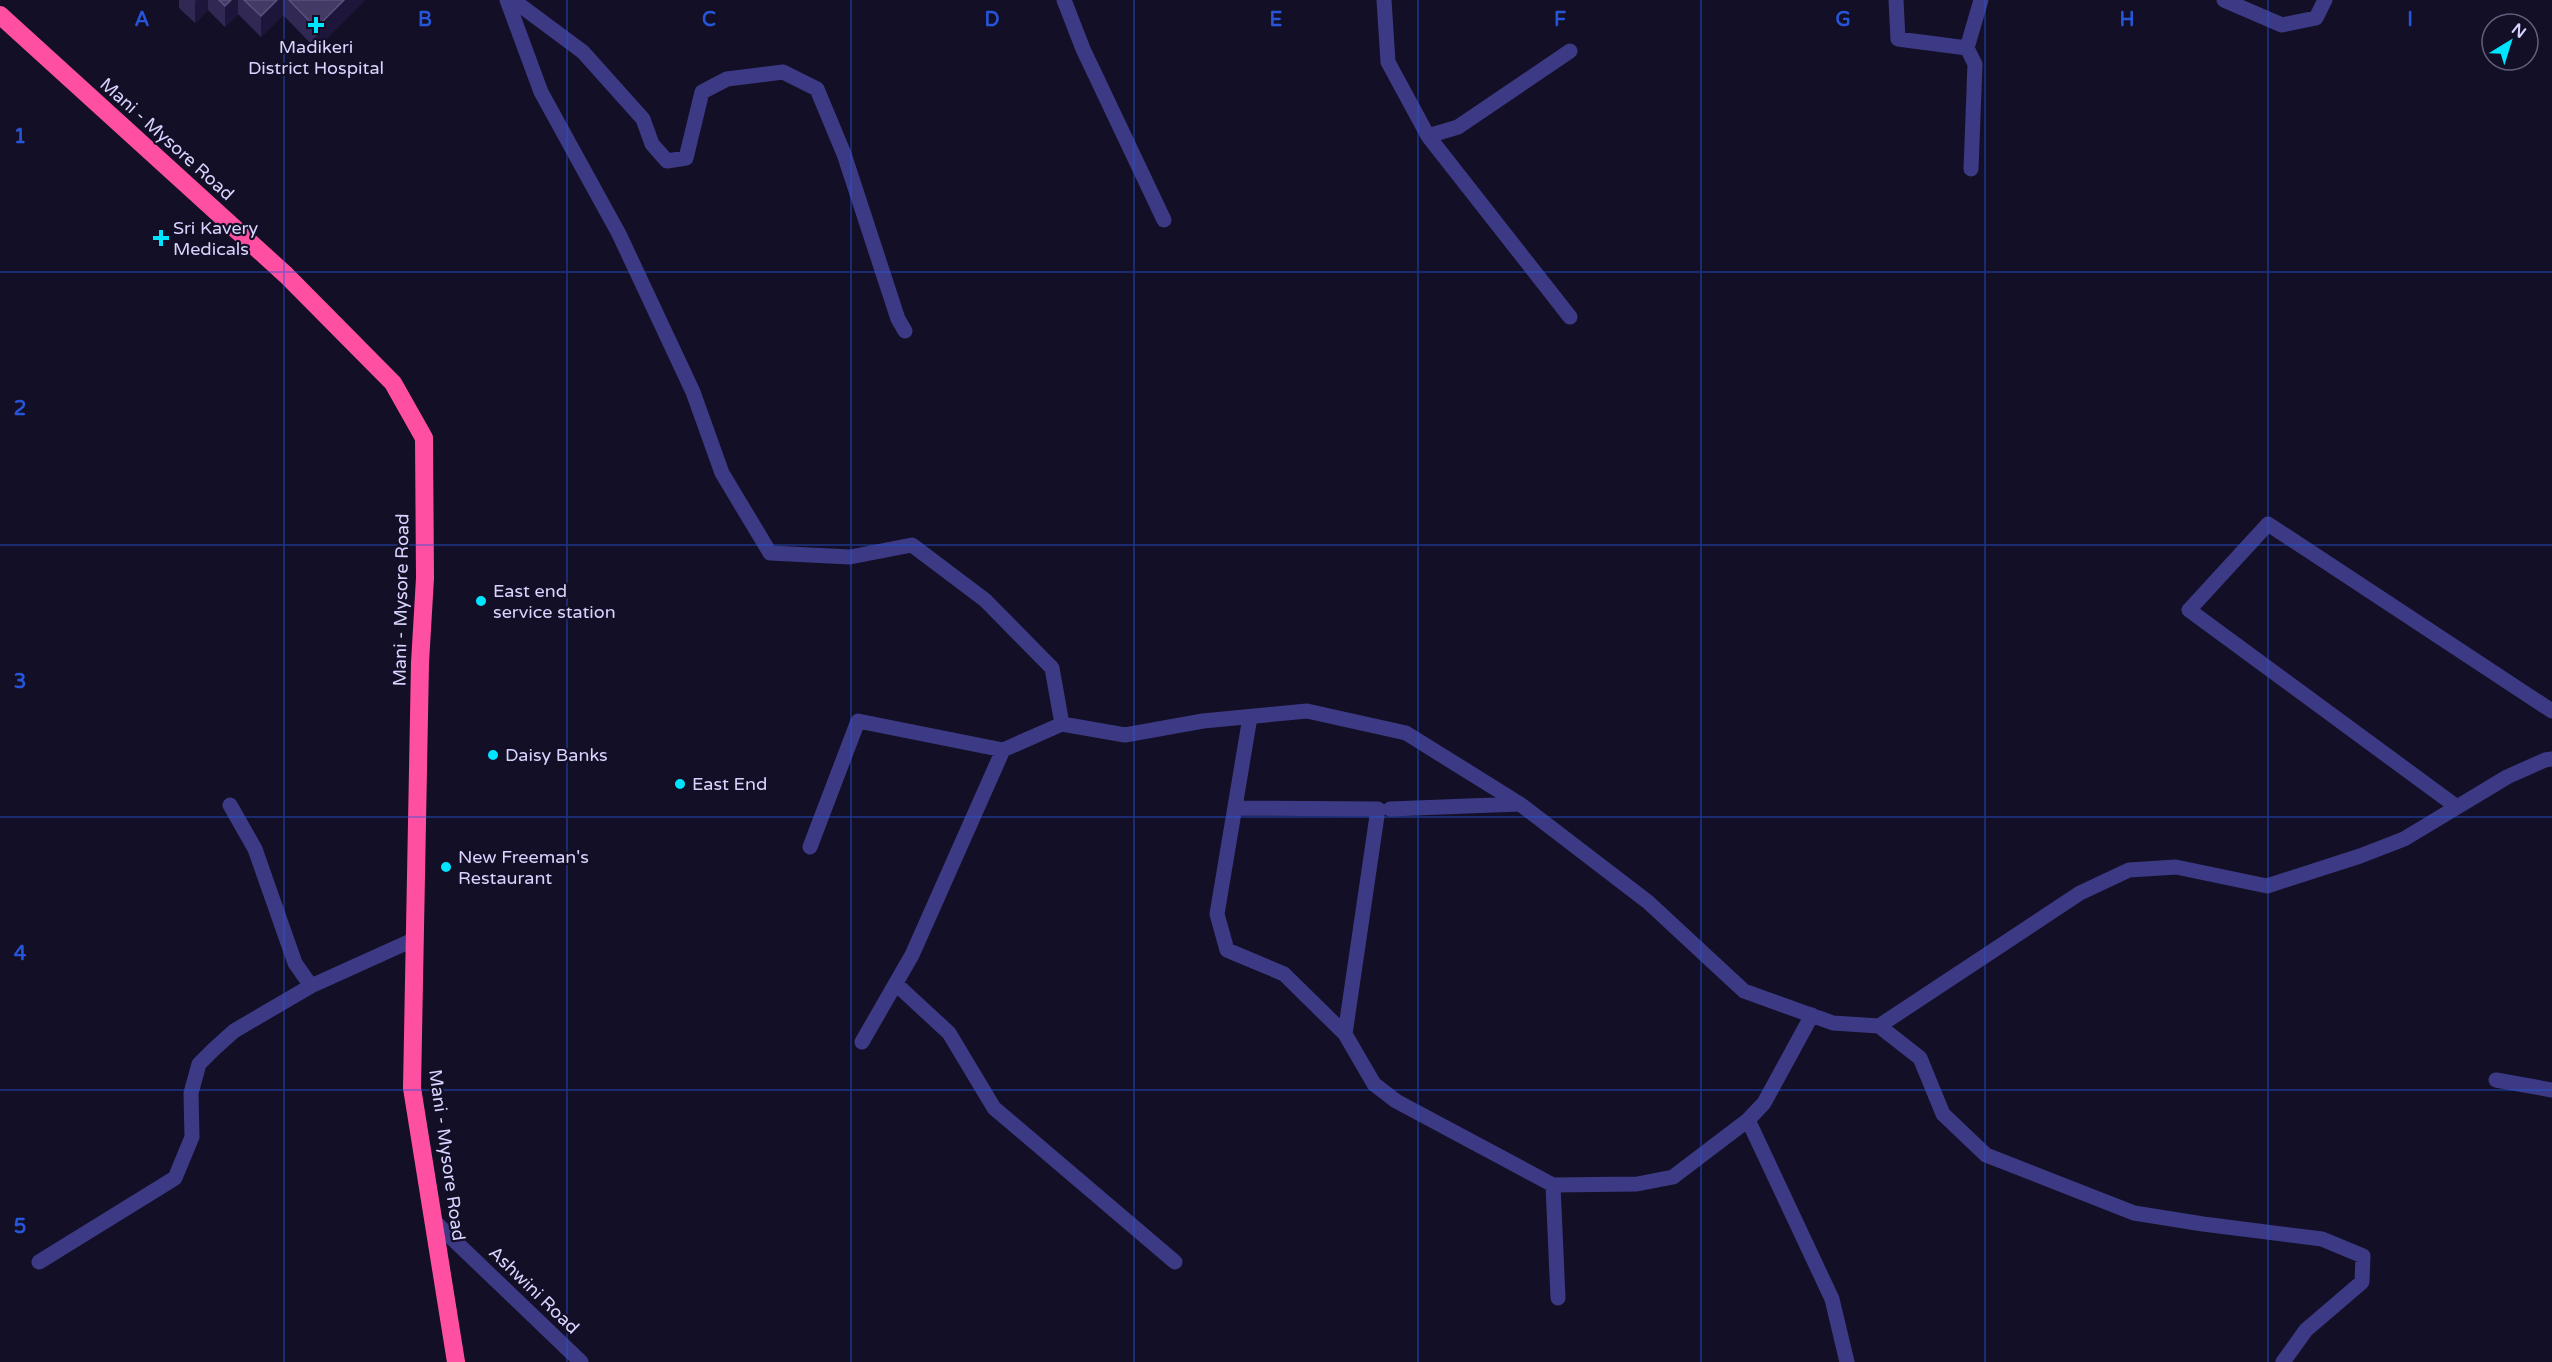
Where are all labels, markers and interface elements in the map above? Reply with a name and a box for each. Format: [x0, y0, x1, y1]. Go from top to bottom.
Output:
text: A [135, 8, 150, 32]
text: B [418, 8, 432, 32]
text: C [702, 8, 716, 32]
text: D [984, 8, 1000, 32]
text: E [1270, 8, 1283, 32]
text: F [1554, 8, 1566, 32]
text: G [1835, 8, 1851, 32]
text: H [2119, 8, 2135, 32]
text: I [2407, 8, 2413, 32]
north arrow [2480, 12, 2540, 72]
marker: Madikeri District Hospital [307, 16, 325, 34]
text: N [2507, 19, 2530, 43]
place label: Madikeri District Hospital [248, 36, 384, 79]
street label: Mani - Mysore Road [95, 73, 239, 205]
text: 1 [14, 125, 26, 149]
place label: Sri Kavery Medicals [173, 217, 259, 260]
marker: Sri Kavery Medicals [154, 231, 168, 245]
text: 2 [14, 397, 26, 421]
street label: Mani - Mysore Road [388, 513, 414, 687]
place label: East end service station [493, 580, 616, 623]
marker: East end service station [474, 594, 488, 608]
text: 3 [14, 670, 26, 694]
place label: Daisy Banks [505, 744, 608, 766]
marker: Daisy Banks [486, 748, 500, 762]
place label: East End [692, 773, 767, 795]
marker: East End [673, 777, 687, 791]
place label: New Freeman's Restaurant [458, 846, 589, 889]
marker: New Freeman's Restaurant [439, 860, 453, 874]
text: 4 [14, 942, 27, 966]
street label: Mani - Mysore Road [424, 1068, 470, 1242]
text: 5 [14, 1215, 26, 1239]
street label: Ashwini Road [484, 1241, 584, 1339]

